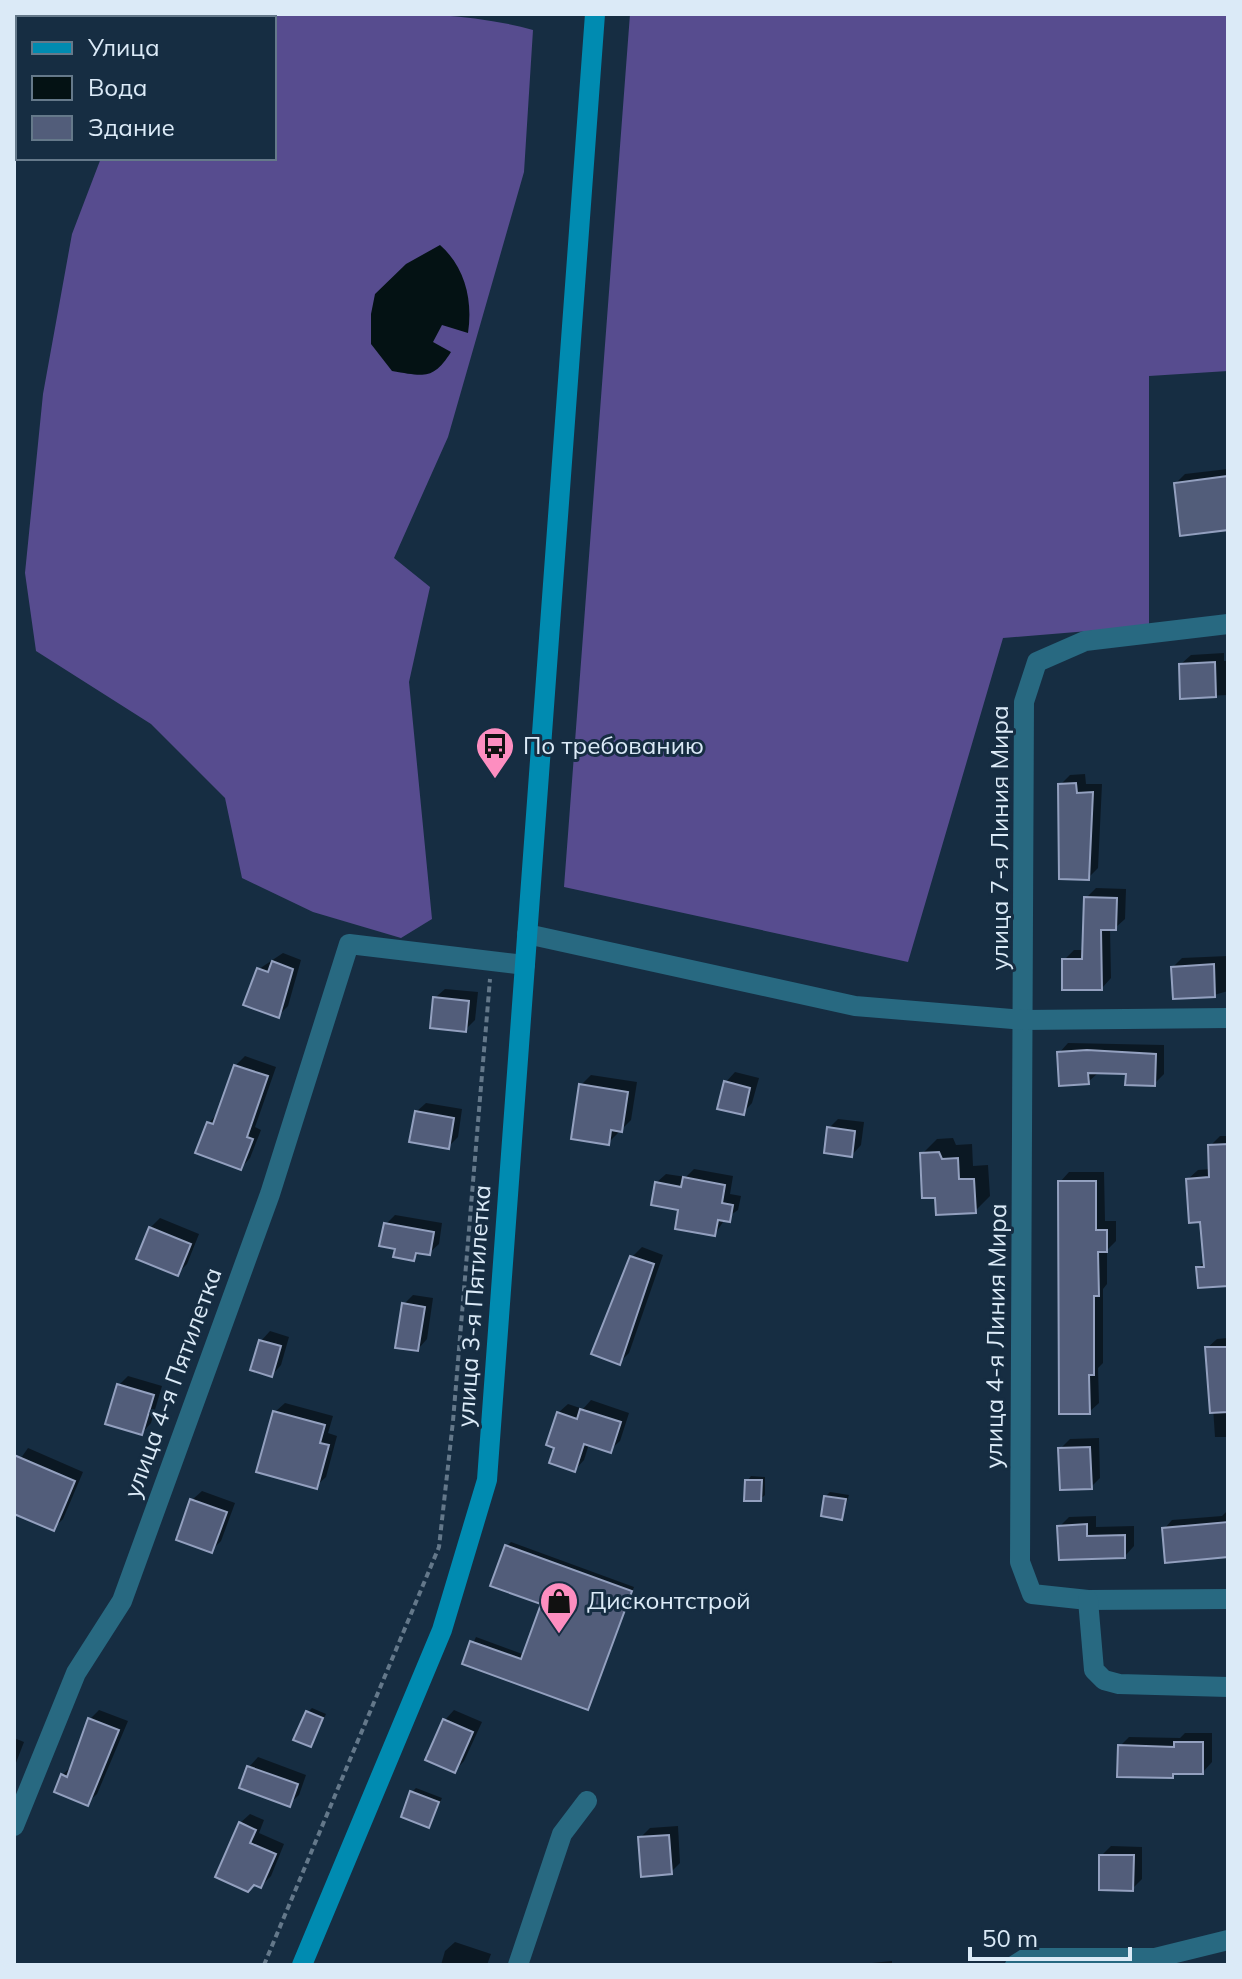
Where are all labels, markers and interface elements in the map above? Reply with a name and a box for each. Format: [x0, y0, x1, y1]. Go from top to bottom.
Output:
legend [16, 16, 276, 160]
text: Улица [87, 32, 160, 62]
text: Вода [88, 72, 148, 102]
text: Здание [88, 112, 175, 142]
street label: улица 7-я Линия Мира [984, 705, 1014, 971]
bus stop icon: По требованию [474, 725, 516, 780]
place label: По требованию [523, 730, 704, 760]
street label: улица 3-я Пятилетка [450, 1184, 496, 1428]
street label: улица 4-я Линия Мира [978, 1203, 1012, 1469]
street label: улица 4-я Пятилетка [116, 1263, 228, 1502]
shop icon: Дисконтстрой [538, 1580, 580, 1635]
place label: Дисконтстрой [587, 1585, 751, 1615]
scale bar [970, 1911, 1130, 1961]
text: 50 m [982, 1923, 1038, 1953]

